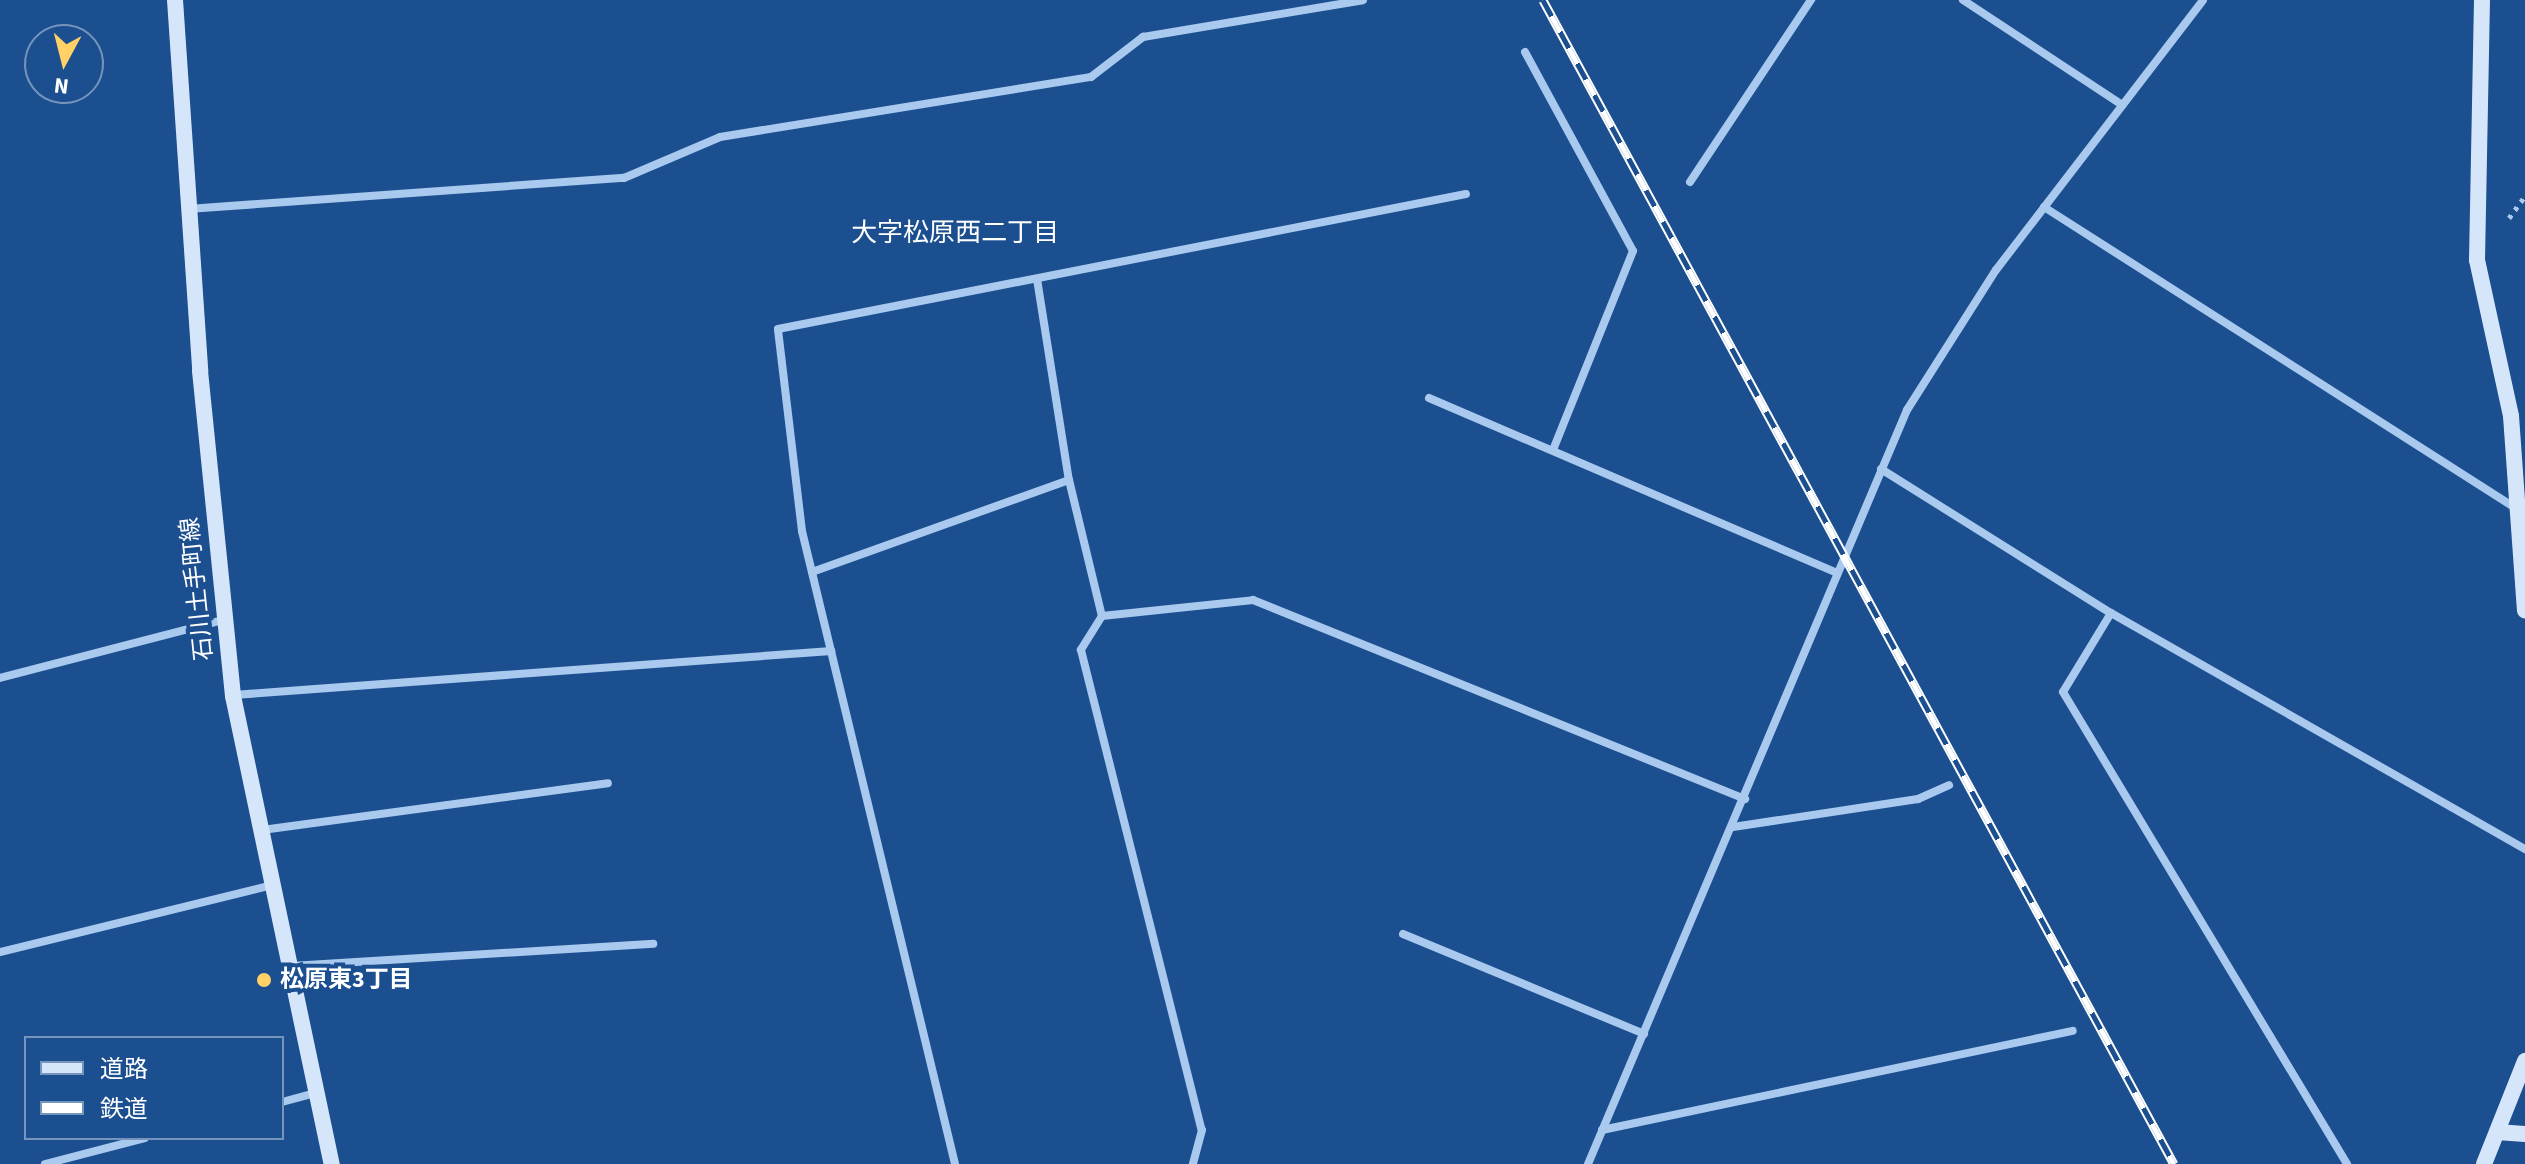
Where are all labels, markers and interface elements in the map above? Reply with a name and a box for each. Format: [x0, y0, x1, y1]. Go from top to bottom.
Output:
north arrow [24, 24, 104, 104]
text: N [52, 69, 71, 103]
district label: 大字松原西二丁目 [851, 217, 1059, 249]
street label: 石川土手町線 [175, 516, 219, 662]
place label: 松原東3丁目 [280, 966, 413, 994]
marker: 松原東3丁目 [255, 971, 273, 989]
legend [24, 1036, 284, 1140]
text: 道路 [100, 1052, 148, 1087]
text: 鉄道 [100, 1092, 148, 1127]

